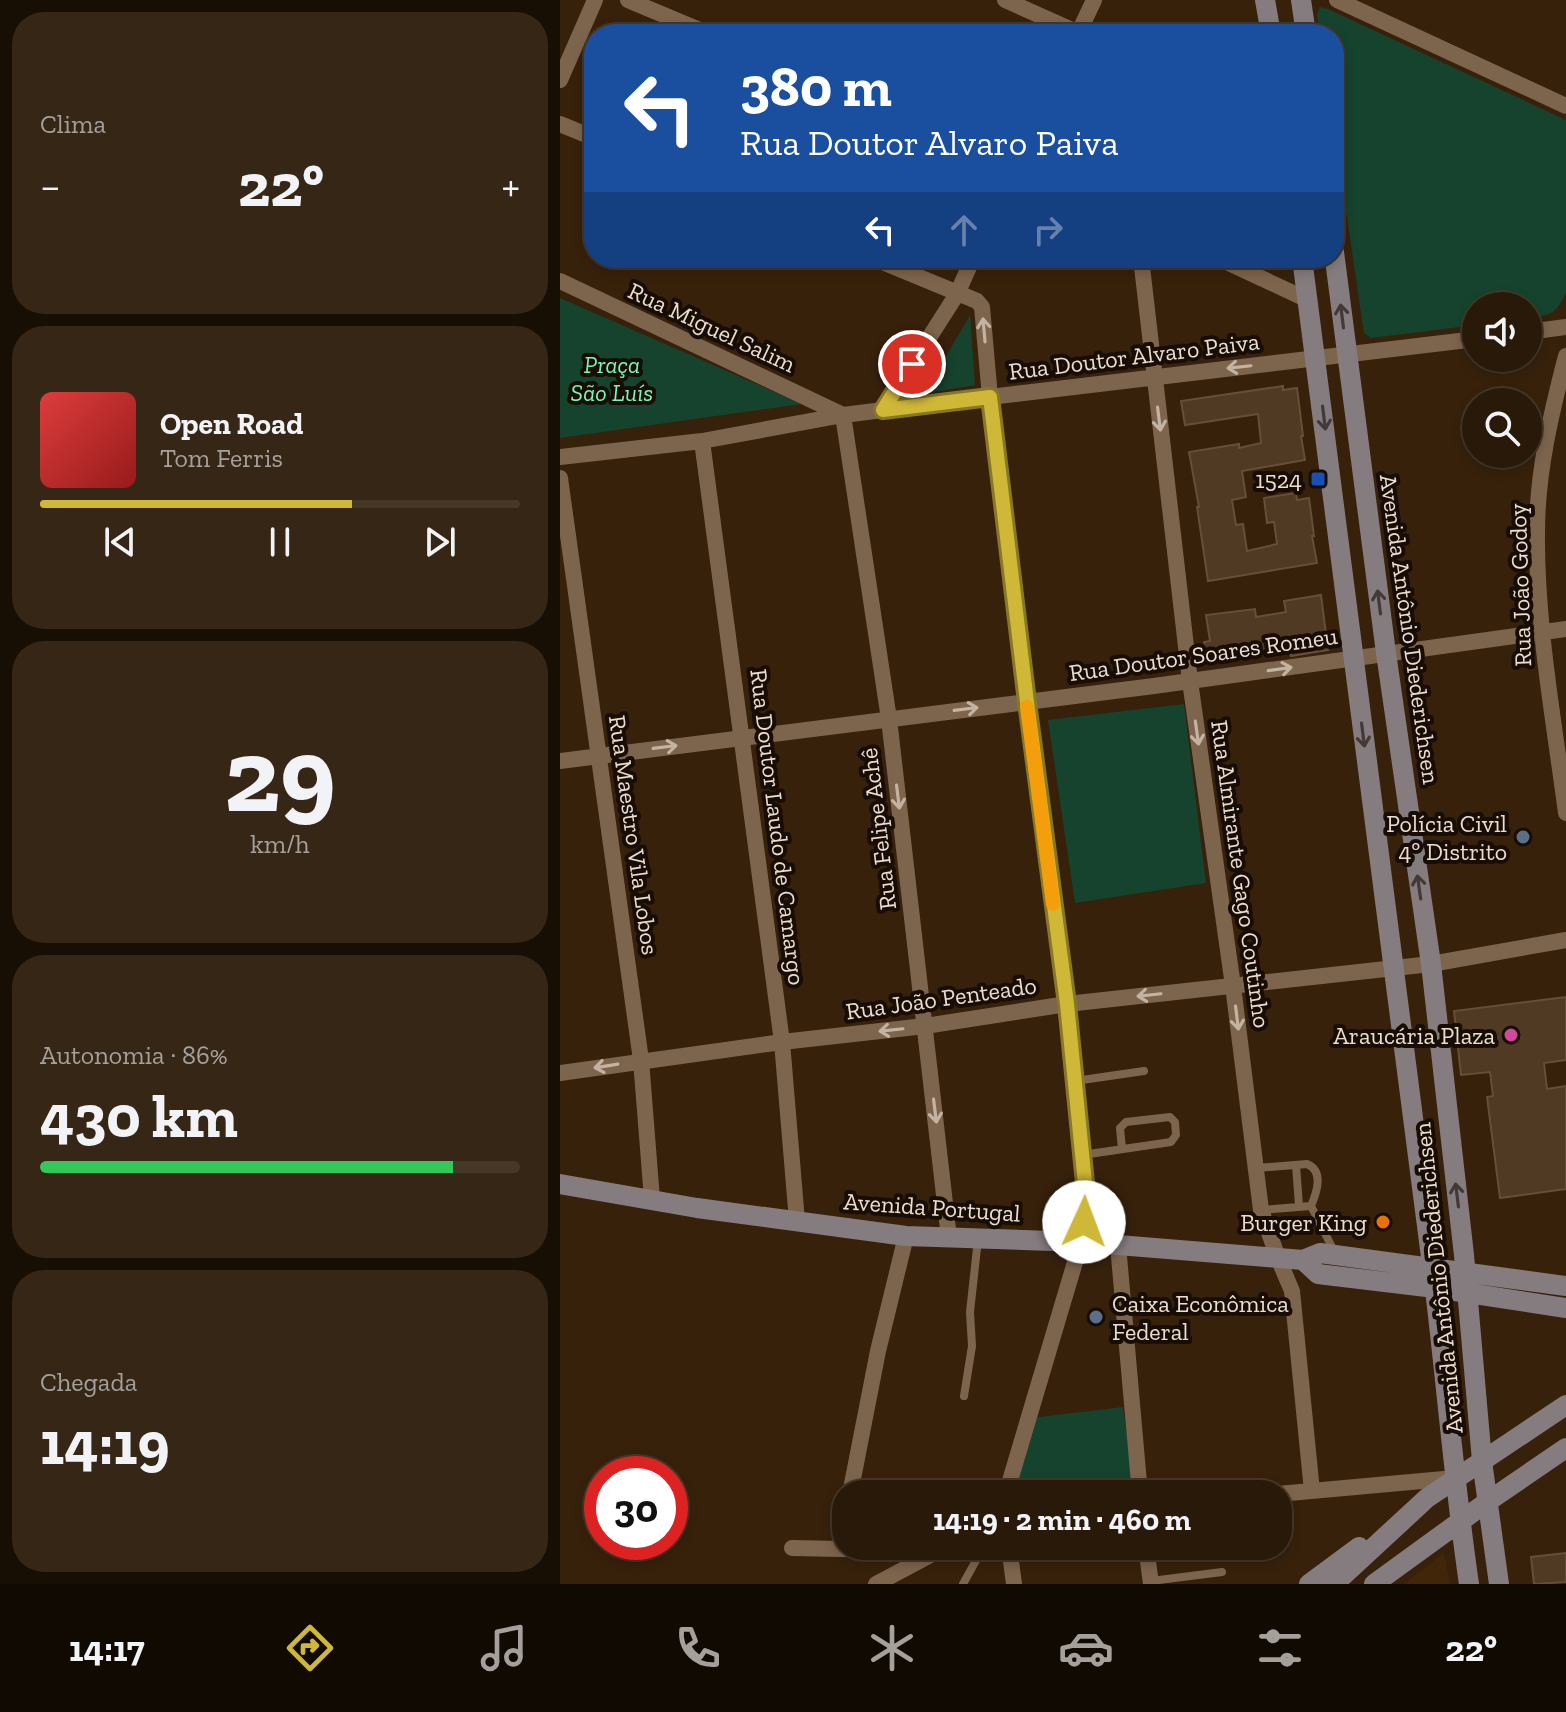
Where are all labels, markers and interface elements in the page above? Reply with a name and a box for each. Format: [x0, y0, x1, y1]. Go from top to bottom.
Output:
text: 380 m [740, 53, 892, 120]
icon: left [608, 56, 712, 160]
text: Clima [40, 108, 106, 140]
text: Rua Doutor Alvaro Paiva [740, 121, 1119, 164]
text: 22° [238, 149, 324, 221]
text: − [40, 159, 61, 212]
text: + [501, 159, 520, 212]
icon: left [858, 208, 902, 252]
icon: ahead [942, 208, 986, 252]
icon: right [1026, 208, 1070, 252]
street label: Rua Miguel Salim [624, 276, 800, 379]
map controls [1462, 292, 1542, 468]
button: sound [1462, 292, 1542, 372]
one-way arrow [1334, 304, 1349, 329]
one-way arrow [976, 318, 991, 344]
street label: Rua Doutor Alvaro Paiva [1007, 326, 1261, 386]
pin [878, 330, 946, 398]
icon: arrive [890, 342, 934, 386]
park label: Praça São Luís [571, 350, 653, 407]
one-way arrow [1227, 359, 1253, 374]
button: search [1462, 388, 1542, 468]
one-way arrow [1151, 405, 1166, 432]
one-way arrow [1317, 405, 1332, 431]
text: Open Road [160, 406, 303, 442]
text: Tom Ferris [160, 442, 283, 474]
place label: 1524 [1255, 465, 1302, 494]
marker: 1524 [1309, 470, 1327, 488]
street label: Avenida Antônio Diederichsen [1374, 472, 1446, 786]
street label: Rua João Godoy [1503, 502, 1537, 667]
icon: previous [98, 520, 142, 564]
icon: pause [258, 520, 302, 564]
icon: next [418, 520, 462, 564]
one-way arrow [1371, 590, 1386, 615]
street label: Rua Doutor Soares Romeu [1067, 621, 1340, 687]
one-way arrow [1266, 661, 1292, 676]
street label: Rua Doutor Laudo de Camargo [744, 667, 812, 987]
one-way arrow [952, 702, 979, 717]
text: 29 [224, 713, 336, 838]
street label: Rua Maestro Vila Lobos [603, 713, 665, 957]
street label: Rua Almirante Gago Coutinho [1205, 718, 1277, 1030]
one-way arrow [1190, 720, 1205, 745]
one-way arrow [1356, 721, 1371, 748]
one-way arrow [651, 740, 678, 755]
street label: Rua Felipe Achê [854, 746, 902, 912]
one-way arrow [891, 784, 906, 809]
place label: Polícia Civil 4º Distrito [1386, 809, 1507, 866]
text: km/h [250, 828, 310, 860]
marker: Polícia Civil 4º Distrito [1514, 828, 1532, 846]
one-way arrow [1411, 875, 1426, 900]
street label: Rua João Penteado [844, 970, 1038, 1026]
one-way arrow [1136, 988, 1163, 1003]
one-way arrow [1230, 1004, 1245, 1031]
place label: Araucária Plaza [1333, 1021, 1495, 1050]
one-way arrow [878, 1022, 905, 1037]
marker: Araucária Plaza [1502, 1026, 1520, 1044]
text: Autonomia · 86% [40, 1039, 228, 1071]
one-way arrow [593, 1059, 619, 1074]
text: 430 km [40, 1080, 238, 1152]
one-way arrow [927, 1097, 942, 1123]
street label: Avenida Antônio Diederichsen [1407, 1121, 1469, 1435]
position arrow [1042, 1180, 1126, 1264]
one-way arrow [1450, 1182, 1465, 1209]
street label: Avenida Portugal [843, 1186, 1021, 1228]
place label: Burger King [1240, 1208, 1367, 1237]
marker: Burger King [1374, 1213, 1392, 1231]
place label: Caixa Econômica Federal [1112, 1289, 1289, 1346]
marker: Caixa Econômica Federal [1087, 1308, 1105, 1326]
text: Chegada [40, 1366, 137, 1398]
text: 14:19 [40, 1407, 170, 1479]
speed limit sign: 30 [584, 1456, 688, 1560]
text: 14:19 · 2 min · 460 m [933, 1502, 1191, 1538]
icon: directions [282, 1620, 338, 1676]
icon: music [476, 1620, 532, 1676]
icon: phone [670, 1620, 726, 1676]
icon: climate [864, 1620, 920, 1676]
icon: car [1058, 1620, 1114, 1676]
icon: filters [1252, 1620, 1308, 1676]
text: 14:17 [69, 1627, 145, 1670]
text: 22° [1445, 1627, 1497, 1670]

